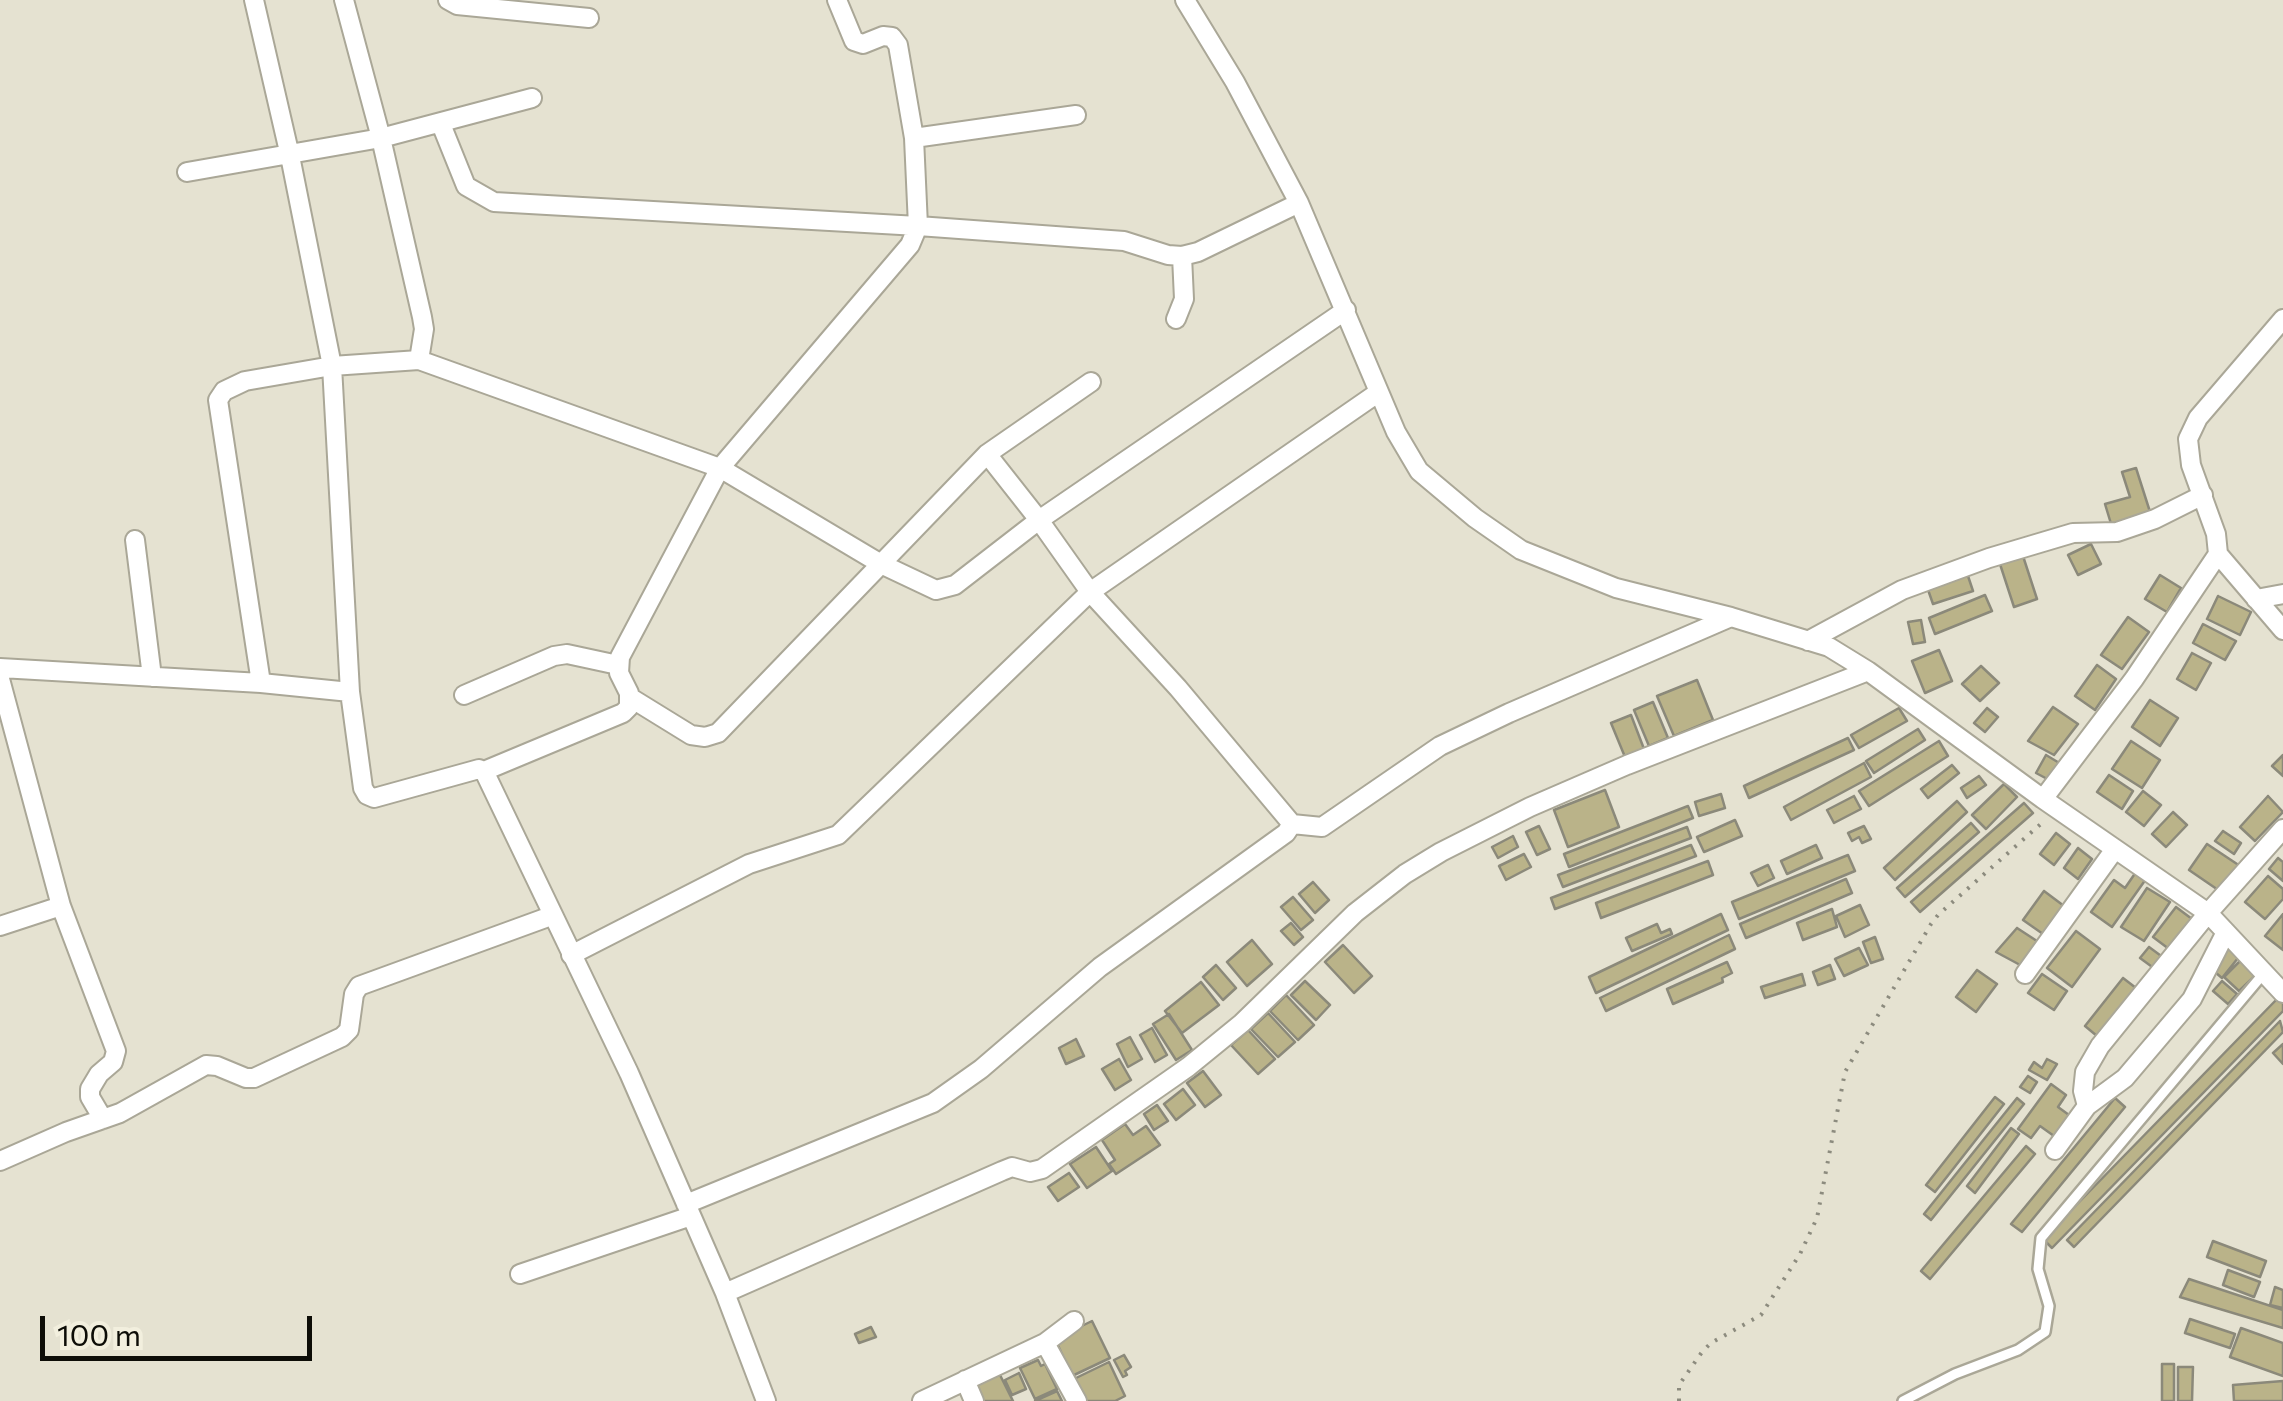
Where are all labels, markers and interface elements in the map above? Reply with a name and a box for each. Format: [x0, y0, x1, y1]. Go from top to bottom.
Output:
scale bar [45, 1296, 318, 1358]
text: 100 m [57, 1315, 141, 1352]

